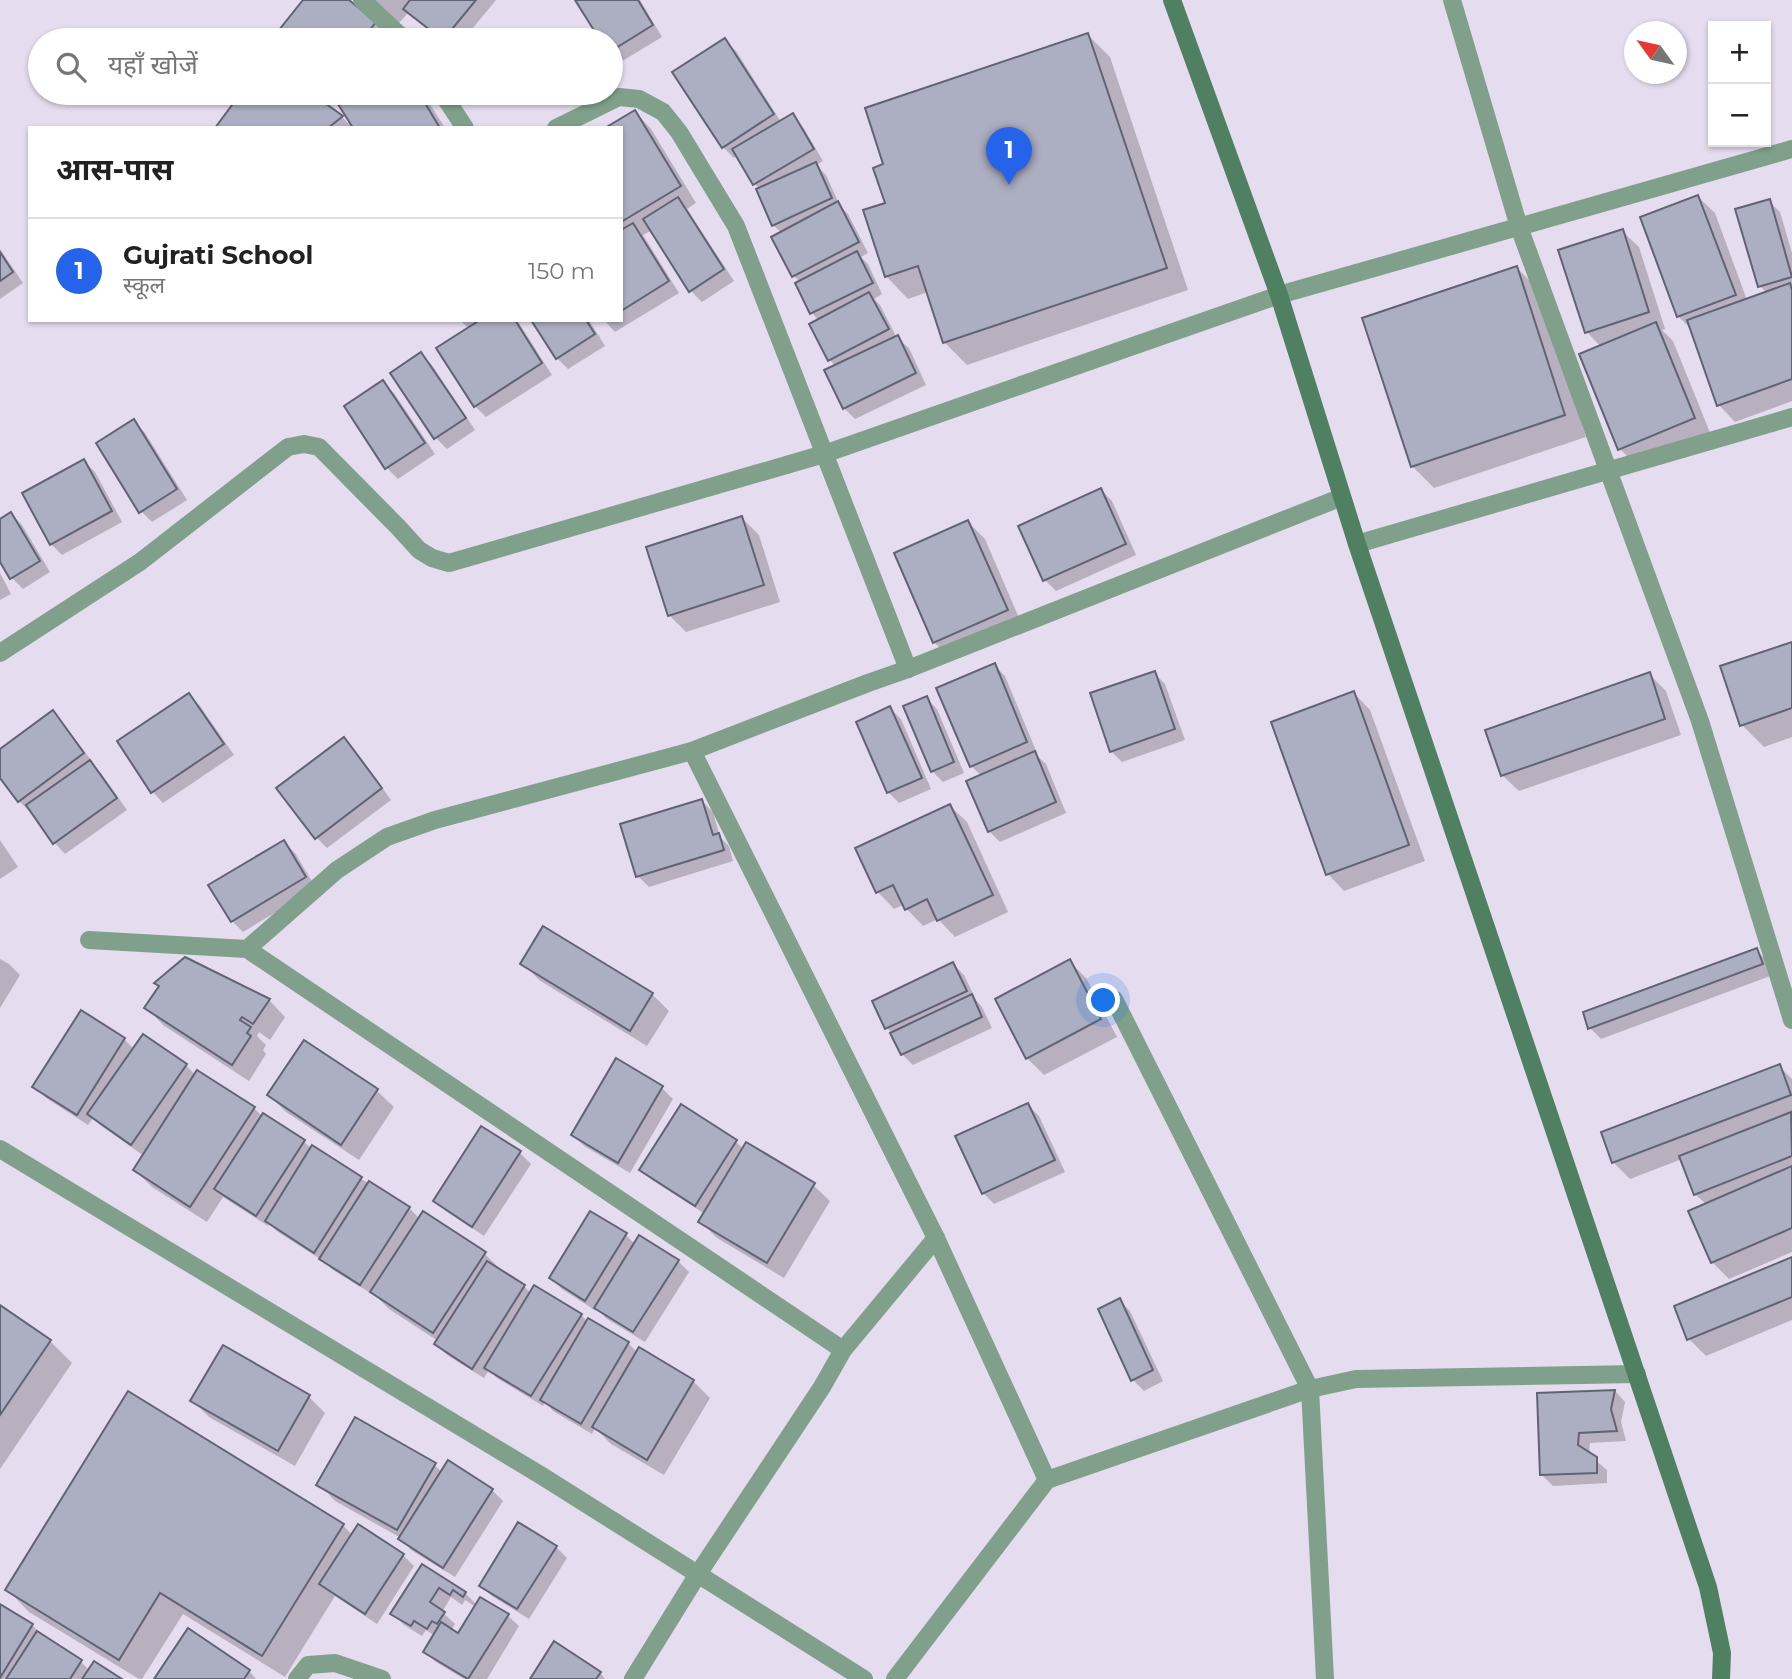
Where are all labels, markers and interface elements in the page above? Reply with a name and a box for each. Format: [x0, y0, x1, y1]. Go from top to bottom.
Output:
north arrow [1624, 21, 1687, 84]
map controls [1708, 21, 1771, 147]
button: + [1708, 21, 1771, 84]
search box [28, 28, 623, 105]
icon: search [52, 48, 90, 86]
text: यहाँ खोजें [108, 49, 198, 81]
button: − [1708, 84, 1771, 147]
pin: 1 [986, 127, 1032, 185]
text: आस-पास [56, 151, 174, 188]
text: Gujrati School [123, 239, 313, 271]
text: 1 [74, 257, 84, 285]
text: 150 m [528, 257, 595, 285]
text: स्कूल [123, 271, 165, 299]
your location [1086, 983, 1120, 1017]

